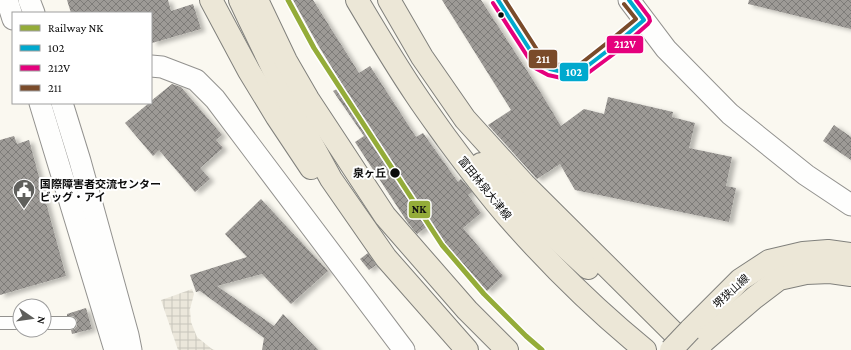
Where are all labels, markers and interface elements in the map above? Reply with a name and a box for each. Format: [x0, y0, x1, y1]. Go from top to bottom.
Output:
unlabelled marker [496, 10, 506, 20]
legend [12, 12, 152, 104]
text: Railway NK [48, 21, 103, 35]
line badge: 212V [606, 35, 644, 54]
text: 212V [614, 38, 636, 50]
text: 102 [48, 41, 65, 55]
line badge: 211 [528, 49, 558, 69]
text: 211 [536, 53, 550, 65]
text: 212V [48, 61, 70, 75]
line badge: 102 [559, 62, 589, 82]
text: 102 [566, 66, 583, 78]
text: 211 [48, 81, 62, 95]
street label: 富田林泉大津線 [456, 154, 514, 222]
marker: 泉ヶ丘 [388, 166, 402, 180]
place label: 泉ヶ丘 [353, 167, 386, 179]
public building icon: 国際障害者交流センター ビッグ・アイ [11, 177, 37, 210]
place label: 国際障害者交流センター ビッグ・アイ [40, 178, 161, 203]
line badge: NK [408, 200, 431, 219]
text: NK [412, 203, 427, 215]
street label: 堺狭山線 [711, 272, 751, 310]
north arrow [12, 298, 52, 338]
text: N [35, 315, 48, 326]

